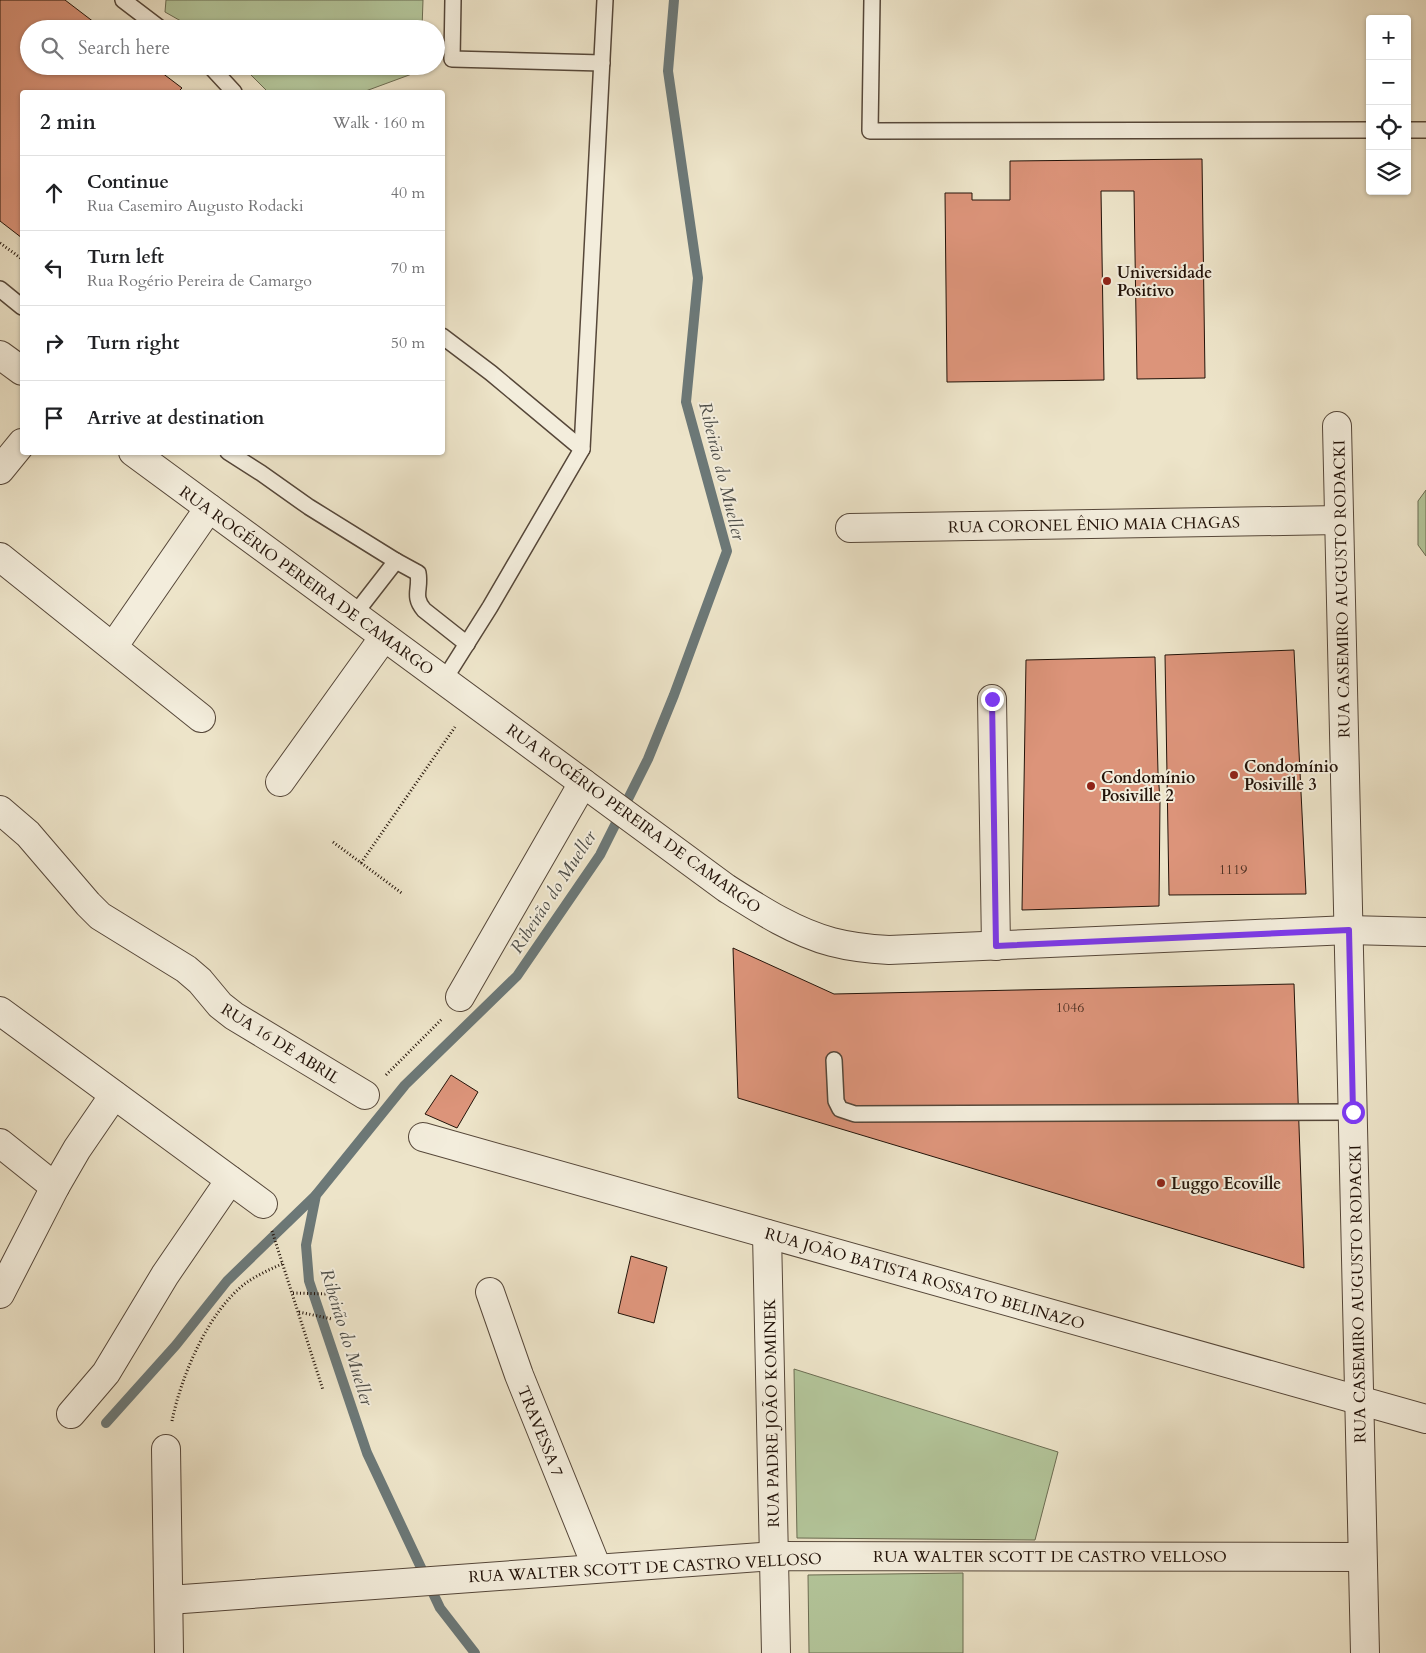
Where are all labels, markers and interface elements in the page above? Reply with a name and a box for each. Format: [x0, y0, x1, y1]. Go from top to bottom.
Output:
map controls [1366, 15, 1411, 195]
button: + [1366, 15, 1411, 60]
search box [20, 20, 445, 75]
icon: search [38, 34, 66, 62]
text: Search here [78, 35, 170, 61]
button: − [1366, 60, 1411, 105]
button: locate [1366, 105, 1411, 150]
text: 2 min [40, 108, 96, 137]
text: Walk · 160 m [333, 112, 425, 134]
button: layers [1366, 150, 1411, 195]
text: Continue [87, 169, 169, 195]
icon: ahead [40, 179, 68, 207]
text: 40 m [391, 182, 425, 204]
text: Rua Casemiro Augusto Rodacki [87, 195, 303, 217]
text: Turn left [87, 244, 164, 270]
icon: left [40, 254, 68, 282]
text: 70 m [391, 257, 425, 279]
place label: Universidade Positivo [1117, 262, 1212, 302]
text: Rua Rogério Pereira de Camargo [87, 270, 312, 292]
marker: Universidade Positivo [1101, 275, 1113, 287]
icon: right [40, 329, 68, 357]
text: Turn right [87, 330, 179, 356]
text: 50 m [391, 332, 425, 354]
water label: Ribeirão do Mueller [692, 399, 751, 544]
icon: arrive [40, 404, 68, 432]
text: Arrive at destination [87, 405, 264, 431]
street label: RUA CASEMIRO AUGUSTO RODACKI [1328, 440, 1356, 738]
street label: RUA ROGÉRIO PEREIRA DE CAMARGO [175, 481, 438, 681]
street label: RUA CORONEL ÊNIO MAIA CHAGAS [948, 511, 1240, 539]
route end [981, 688, 1004, 711]
street label: RUA ROGÉRIO PEREIRA DE CAMARGO [502, 719, 765, 919]
place label: Condomínio Posiville 3 [1244, 756, 1338, 796]
place label: Condomínio Posiville 2 [1101, 767, 1195, 807]
marker: Condomínio Posiville 3 [1228, 769, 1240, 781]
marker: Condomínio Posiville 2 [1085, 780, 1097, 792]
water label: Ribeirão do Mueller [504, 825, 603, 959]
house number: 1119 [1219, 860, 1247, 879]
street label: RUA 16 DE ABRIL [217, 998, 344, 1089]
house number: 1046 [1056, 998, 1084, 1017]
route start [1342, 1101, 1365, 1124]
street label: RUA CASEMIRO AUGUSTO RODACKI [1344, 1145, 1372, 1443]
place label: Luggo Ecoville [1171, 1173, 1281, 1195]
marker: Luggo Ecoville [1155, 1177, 1167, 1189]
street label: RUA JOÃO BATISTA ROSSATO BELINAZO [762, 1223, 1087, 1335]
water label: Ribeirão do Mueller [314, 1266, 380, 1410]
street label: RUA PADRE JOÃO KOMINEK [759, 1298, 785, 1528]
street label: TRAVESSA 7 [512, 1383, 568, 1480]
street label: RUA WALTER SCOTT DE CASTRO VELLOSO [873, 1546, 1227, 1568]
street label: RUA WALTER SCOTT DE CASTRO VELLOSO [468, 1548, 822, 1588]

